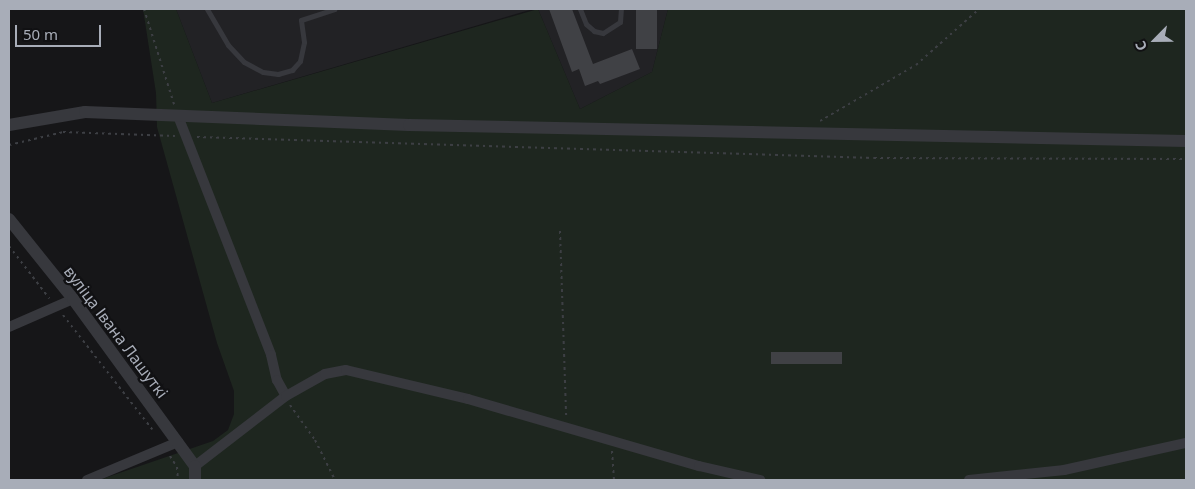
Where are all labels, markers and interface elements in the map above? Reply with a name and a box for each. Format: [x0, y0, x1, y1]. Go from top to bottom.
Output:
scale bar [18, 15, 104, 47]
north arrow [1130, 15, 1180, 65]
text: 50 m [23, 24, 58, 44]
text: С [1130, 38, 1151, 54]
street label: вуліца Івана Лашуткі [60, 262, 172, 402]

